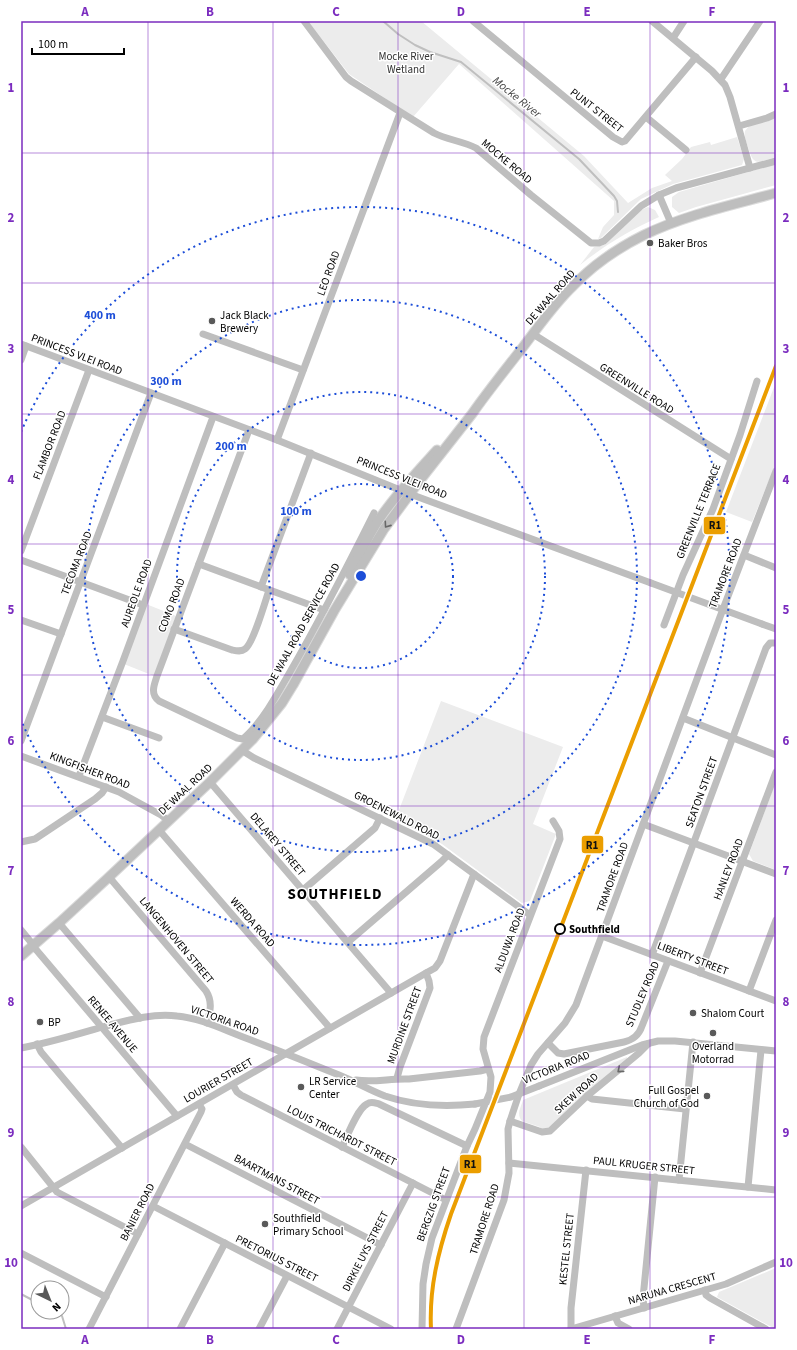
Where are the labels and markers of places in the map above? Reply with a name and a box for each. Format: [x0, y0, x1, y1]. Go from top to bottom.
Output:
place label: Baker Bros [658, 236, 708, 251]
marker: Baker Bros [645, 238, 655, 248]
place label: Jack Black Brewery [220, 308, 269, 336]
marker: Jack Black Brewery [207, 316, 217, 326]
centre of rings [354, 569, 368, 583]
place label: Southfield [569, 922, 620, 937]
marker: Southfield [554, 923, 566, 935]
place label: Shalom Court [701, 1006, 765, 1021]
marker: Shalom Court [688, 1008, 698, 1018]
place label: BP [48, 1015, 61, 1030]
marker: BP [35, 1017, 45, 1027]
marker: Overland Motorrad [708, 1028, 718, 1038]
place label: Overland Motorrad [692, 1039, 734, 1067]
place label: LR Service Center [309, 1074, 357, 1102]
marker: LR Service Center [296, 1082, 306, 1092]
place label: Full Gospel Church of God [634, 1083, 699, 1111]
marker: Full Gospel Church of God [702, 1091, 712, 1101]
place label: Southfield Primary School [273, 1211, 344, 1239]
marker: Southfield Primary School [260, 1219, 270, 1229]

